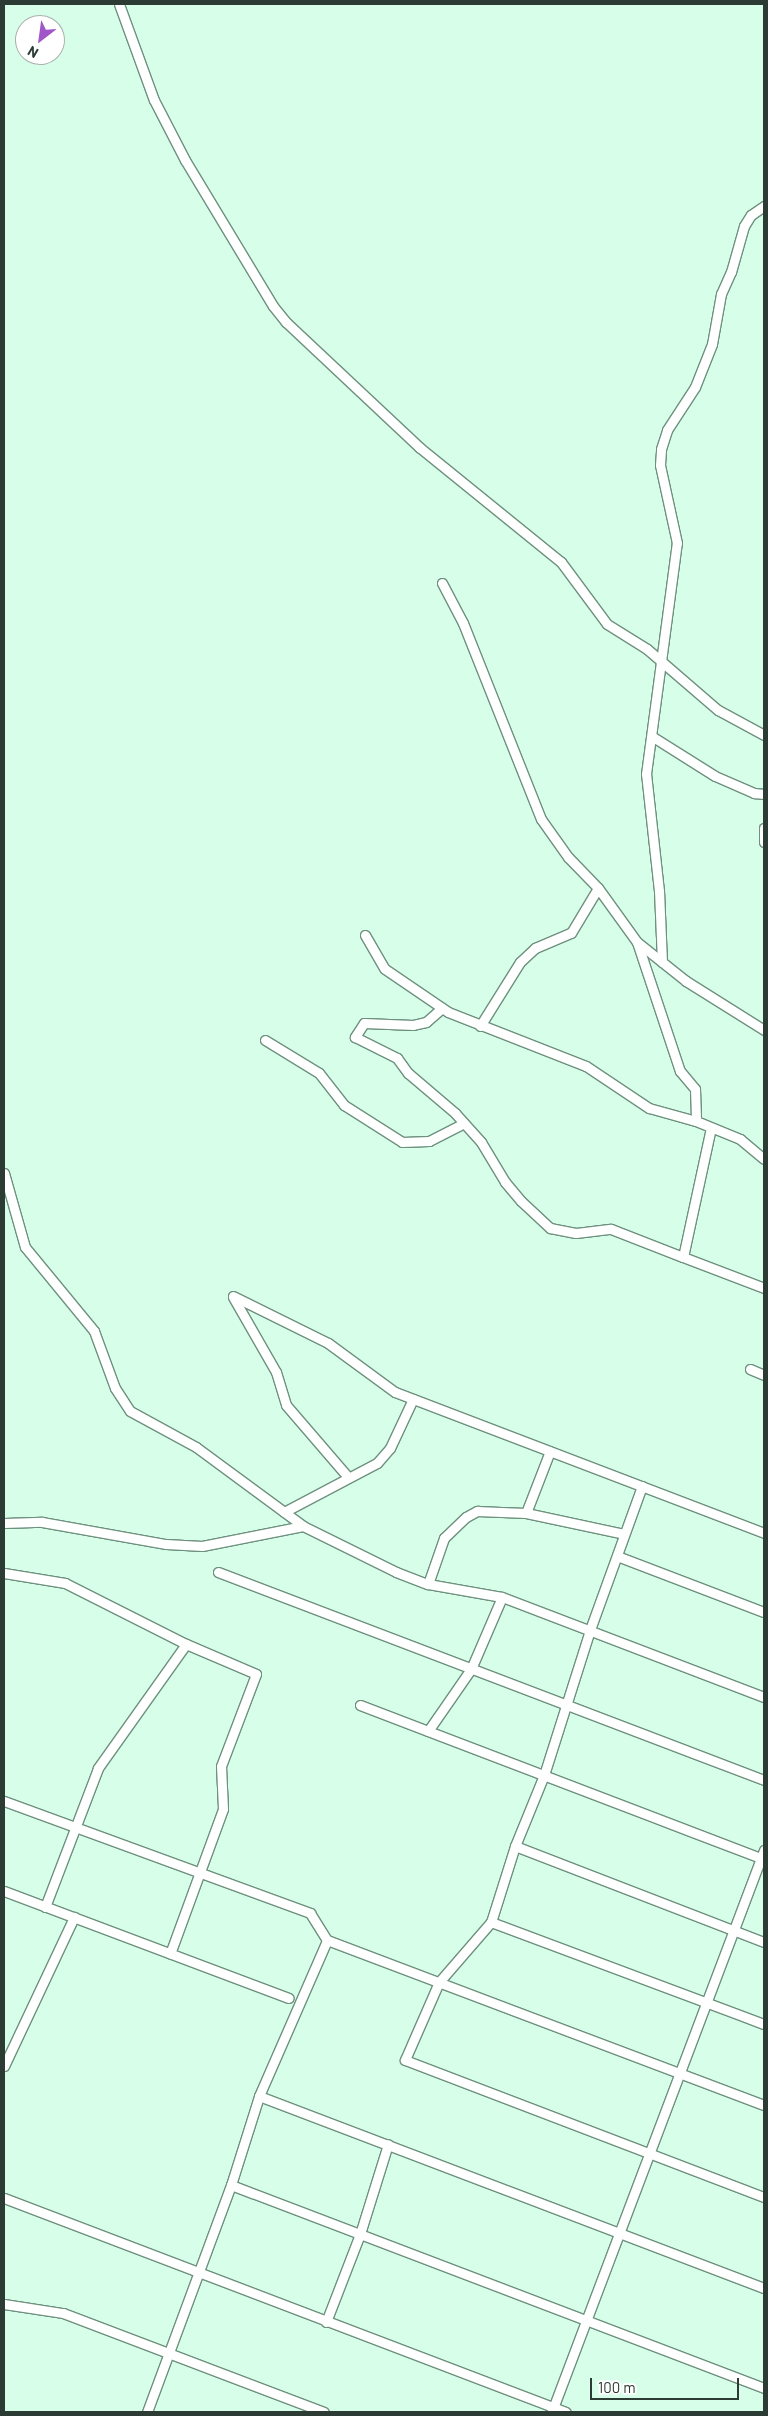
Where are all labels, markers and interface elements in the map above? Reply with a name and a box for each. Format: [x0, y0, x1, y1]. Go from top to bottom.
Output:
north arrow [15, 15, 65, 65]
text: N [24, 43, 41, 62]
scale bar [593, 2368, 742, 2400]
text: 100 m [598, 2378, 636, 2396]

